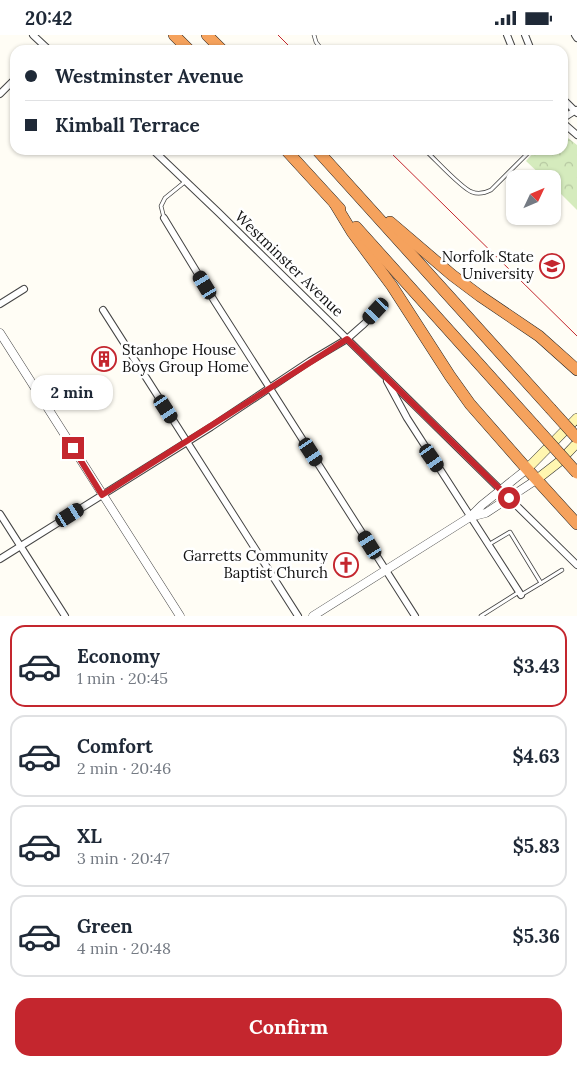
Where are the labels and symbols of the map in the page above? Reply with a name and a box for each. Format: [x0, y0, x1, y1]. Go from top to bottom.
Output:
north arrow [506, 170, 561, 225]
street label: Westminster Avenue [231, 207, 348, 321]
place label: Norfolk State University [442, 247, 534, 283]
school or university icon: Norfolk State University [539, 253, 565, 279]
car [190, 268, 219, 302]
car [360, 295, 391, 327]
place label: Stanhope House Boys Group Home [122, 340, 249, 376]
building icon: Stanhope House Boys Group Home [91, 346, 117, 372]
callout: 2 min [32, 375, 114, 411]
car [151, 392, 180, 426]
car [296, 435, 325, 469]
route end [62, 437, 84, 459]
car [417, 441, 446, 475]
route start [498, 487, 520, 509]
car [53, 501, 86, 529]
car [355, 528, 384, 562]
place label: Garretts Community Baptist Church [183, 546, 328, 582]
church icon: Garretts Community Baptist Church [333, 552, 359, 578]

